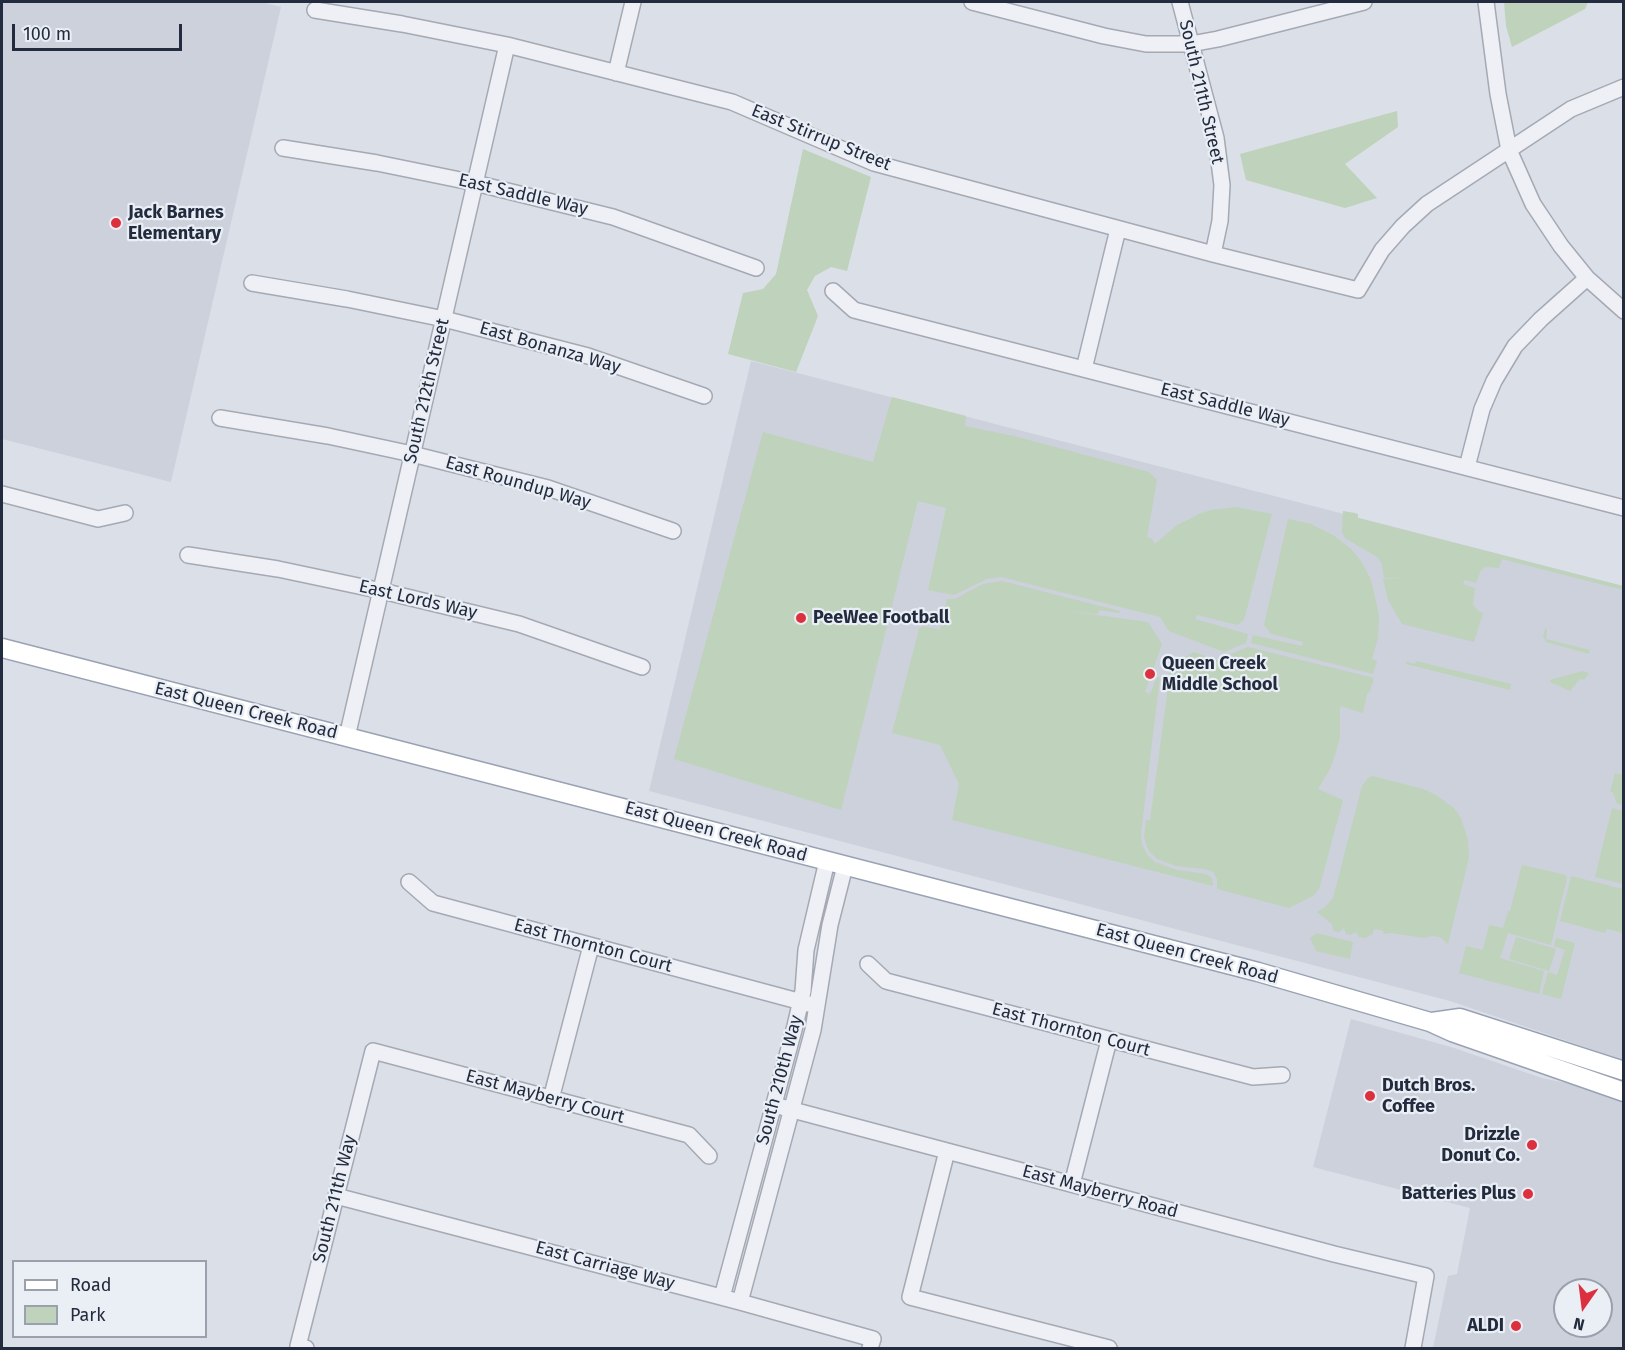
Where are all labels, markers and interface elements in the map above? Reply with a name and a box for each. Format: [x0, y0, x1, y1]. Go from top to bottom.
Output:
scale bar [15, 12, 184, 50]
street label: South 211th Street [1174, 18, 1228, 166]
text: 100 m [23, 23, 71, 45]
street label: East Stirrup Street [748, 100, 894, 176]
street label: East Saddle Way [456, 170, 590, 220]
place label: Jack Barnes Elementary [128, 202, 224, 244]
marker: Jack Barnes Elementary [109, 216, 123, 230]
street label: South 212th Street [400, 316, 454, 466]
street label: East Bonanza Way [477, 318, 623, 378]
street label: East Saddle Way [1158, 379, 1292, 431]
street label: East Roundup Way [443, 452, 593, 514]
street label: East Lords Way [357, 576, 479, 624]
place label: PeeWee Football [813, 607, 949, 629]
marker: PeeWee Football [794, 611, 808, 625]
place label: Queen Creek Middle School [1162, 653, 1278, 696]
marker: Queen Creek Middle School [1143, 667, 1157, 681]
street label: East Queen Creek Road [152, 678, 340, 744]
street label: East Queen Creek Road [622, 797, 810, 867]
street label: East Thornton Court [512, 915, 674, 977]
street label: East Queen Creek Road [1093, 919, 1281, 989]
street label: East Thornton Court [990, 999, 1152, 1061]
street label: South 210th Way [752, 1013, 808, 1147]
street label: East Mayberry Court [463, 1065, 627, 1129]
place label: Dutch Bros. Coffee [1382, 1075, 1475, 1118]
marker: Dutch Bros. Coffee [1363, 1089, 1377, 1103]
place label: Drizzle Donut Co. [1441, 1124, 1520, 1166]
street label: South 211th Way [309, 1133, 361, 1265]
marker: Drizzle Donut Co. [1525, 1138, 1539, 1152]
street label: East Mayberry Road [1020, 1161, 1180, 1223]
place label: Batteries Plus [1401, 1183, 1516, 1205]
marker: Batteries Plus [1521, 1187, 1535, 1201]
street label: East Carriage Way [533, 1237, 677, 1295]
legend [12, 1260, 207, 1338]
text: Road [70, 1274, 112, 1296]
north arrow [1553, 1278, 1613, 1338]
text: Park [70, 1304, 105, 1326]
text: N [1572, 1314, 1586, 1335]
place label: ALDI [1467, 1315, 1504, 1337]
marker: ALDI [1509, 1319, 1523, 1333]

